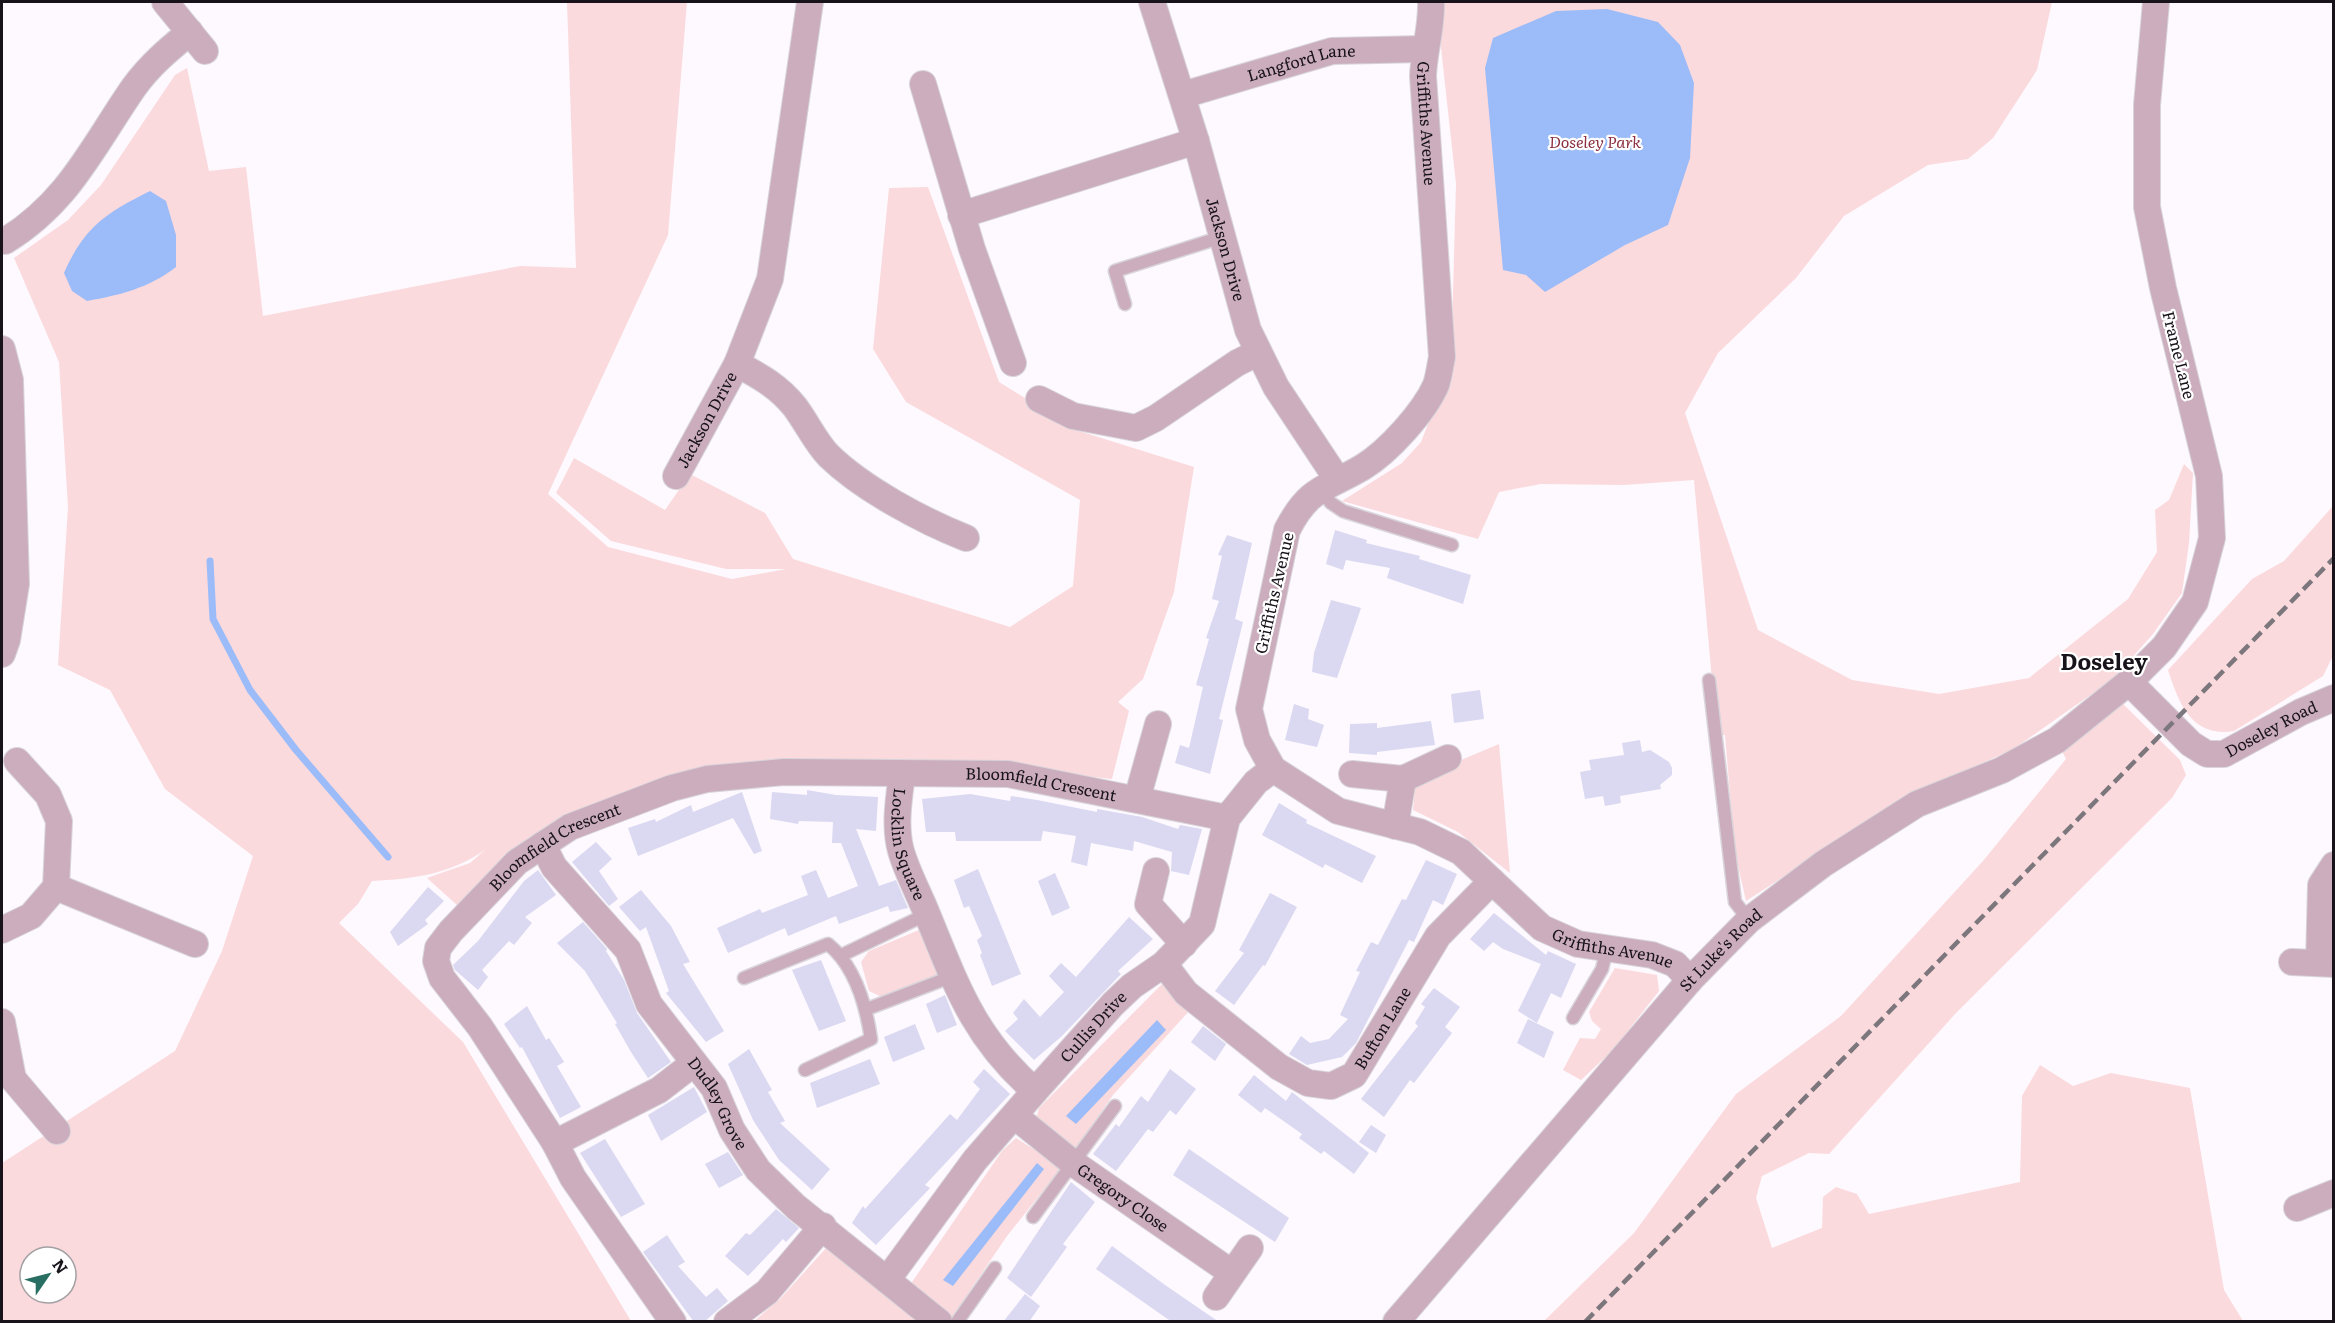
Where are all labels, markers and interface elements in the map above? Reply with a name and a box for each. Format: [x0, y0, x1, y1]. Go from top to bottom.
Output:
street label: Langford Lane [1244, 37, 1356, 86]
street label: Griffiths Avenue [1412, 60, 1443, 186]
park label: Doseley Park [1549, 129, 1641, 153]
street label: Jackson Drive [1201, 194, 1252, 304]
street label: Frame Lane [2157, 308, 2202, 401]
street label: Jackson Drive [670, 367, 742, 472]
street label: Griffiths Avenue [1247, 530, 1299, 656]
district label: Doseley [2060, 644, 2148, 677]
street label: Doseley Road [2220, 694, 2321, 762]
street label: Bloomfield Crescent [965, 761, 1119, 807]
street label: Locklin Square [886, 787, 932, 904]
street label: Bloomfield Crescent [482, 796, 624, 896]
street label: St Luke's Road [1673, 901, 1766, 996]
street label: Griffiths Avenue [1549, 921, 1677, 973]
street label: Bufton Lane [1347, 981, 1416, 1073]
street label: Cullis Drive [1053, 984, 1131, 1067]
street label: Dudley Grove [683, 1051, 755, 1154]
street label: Gregory Close [1073, 1157, 1174, 1237]
north arrow [18, 1245, 78, 1305]
text: N [47, 1253, 75, 1278]

